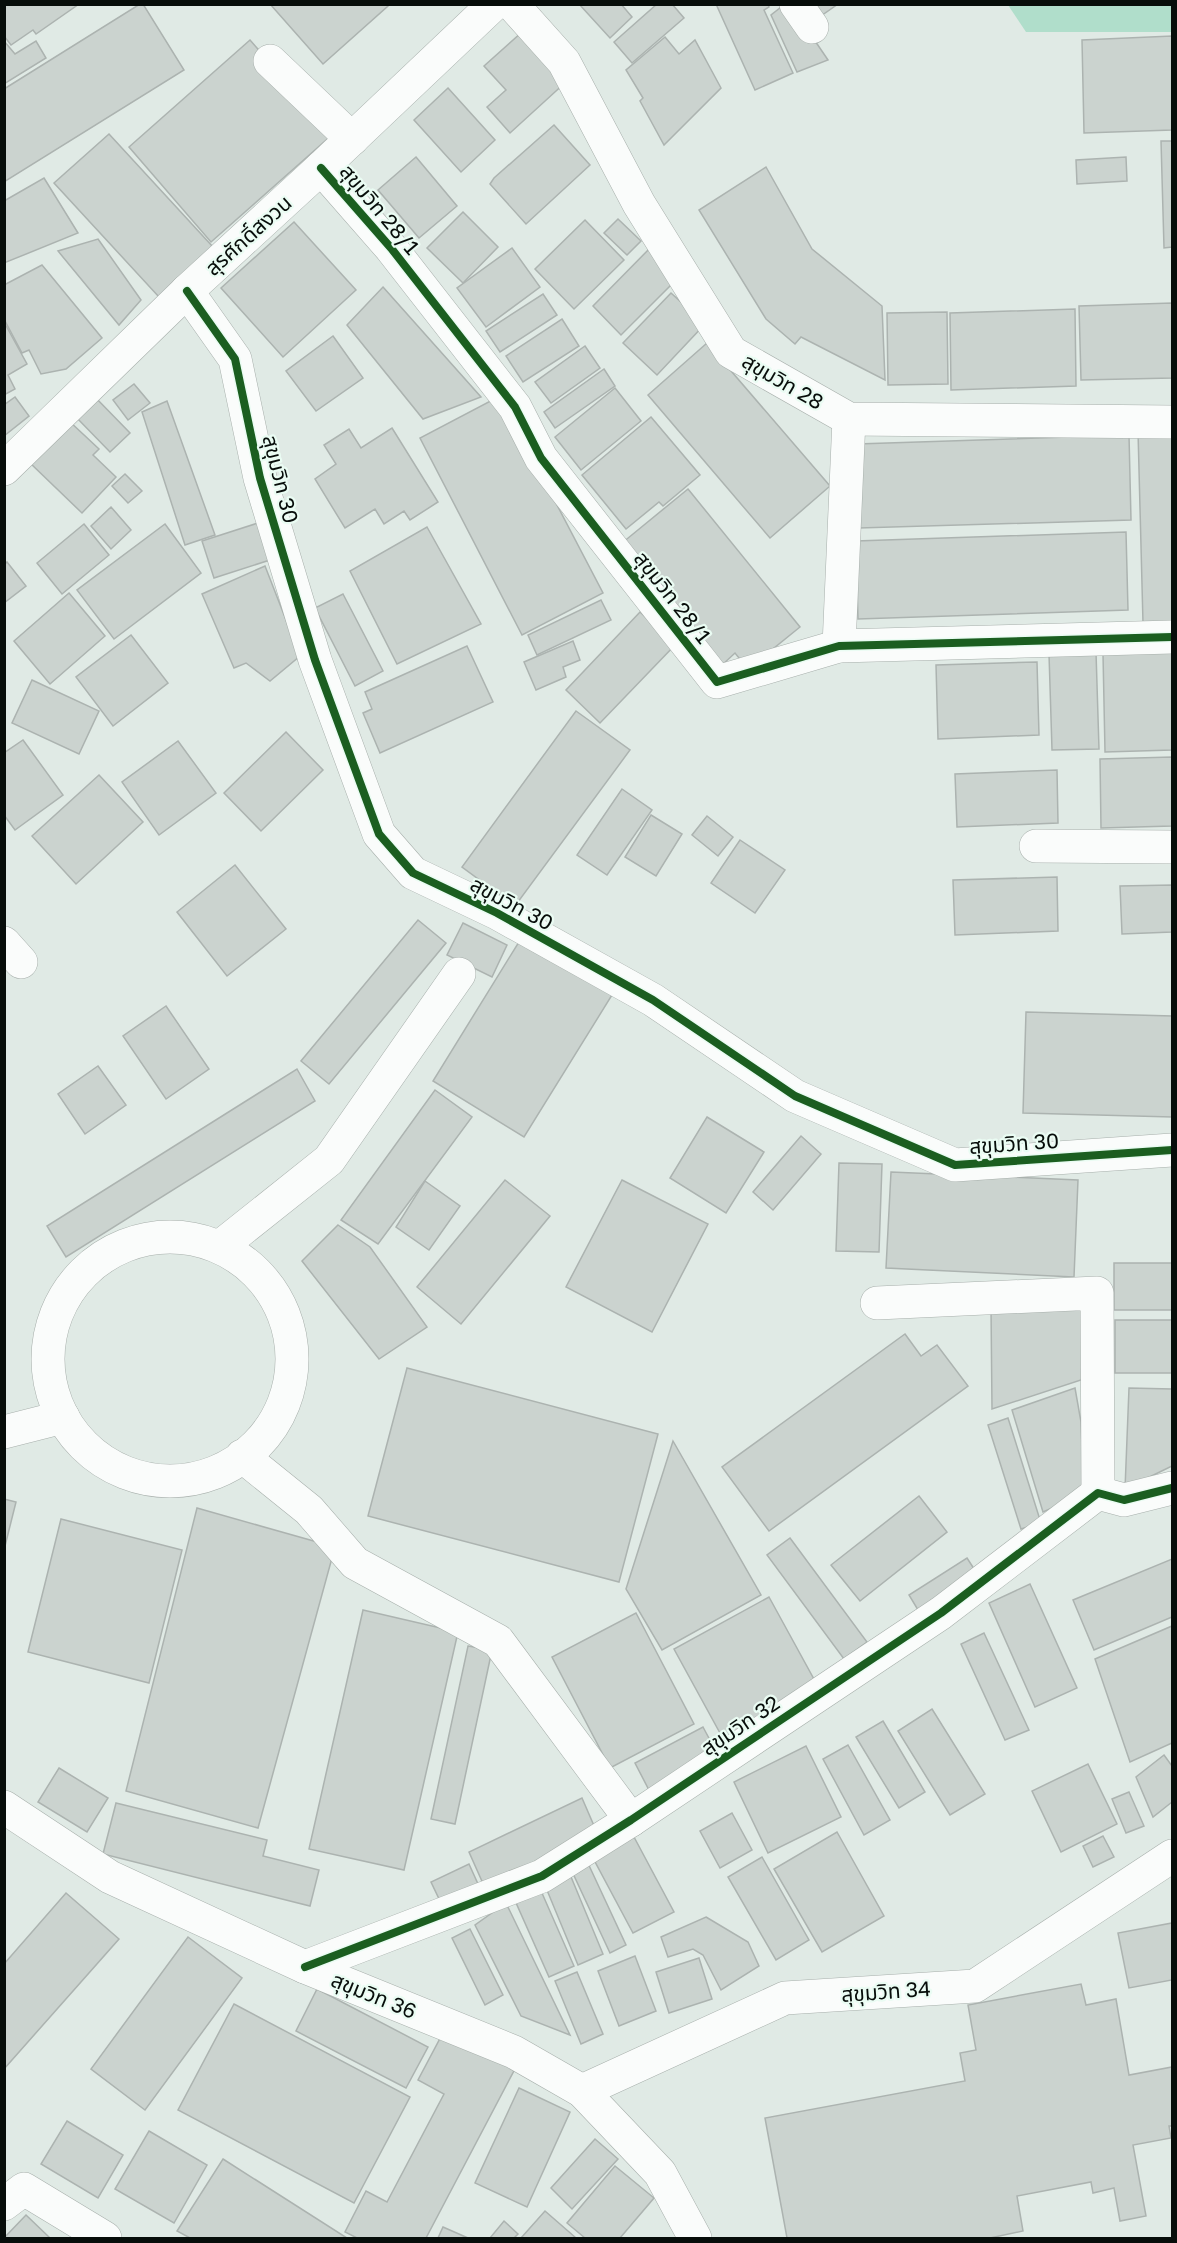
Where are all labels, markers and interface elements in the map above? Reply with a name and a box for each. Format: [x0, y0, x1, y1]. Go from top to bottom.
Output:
street label: สุขุมวิท 28/1 [334, 158, 425, 260]
street label: สุรศักดิ์สงวน [199, 189, 297, 281]
street label: สุขุมวิท 28 [737, 347, 828, 416]
street label: สุขุมวิท 30 [257, 432, 305, 526]
street label: สุขุมวิท 28/1 [628, 546, 717, 649]
street label: สุขุมวิท 30 [466, 870, 558, 937]
street label: สุขุมวิท 30 [968, 1127, 1060, 1160]
street label: สุขุมวิท 32 [696, 1689, 785, 1762]
street label: สุขุมวิท 36 [327, 1966, 420, 2025]
street label: สุขุมวิท 34 [840, 1975, 932, 2008]

